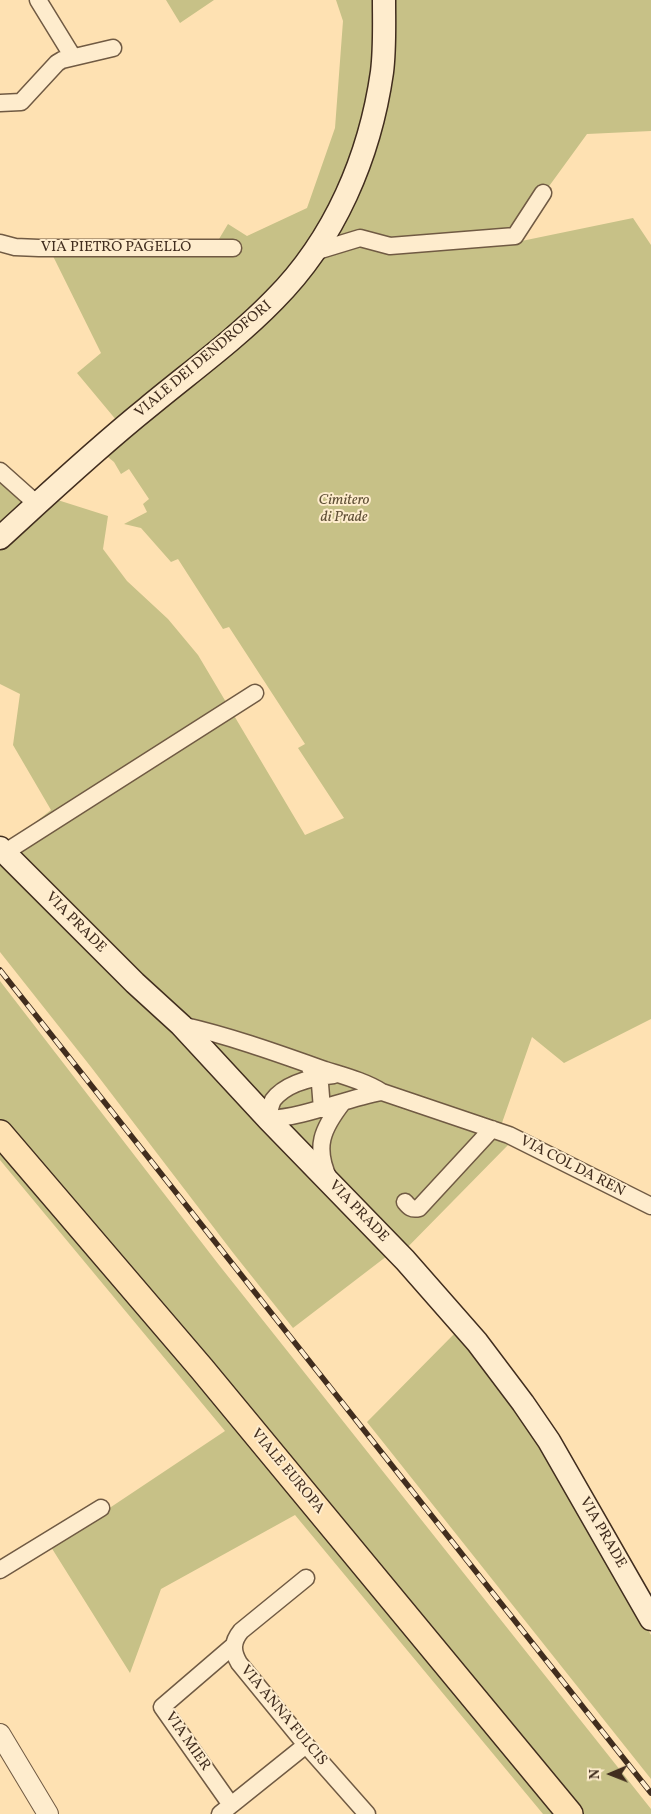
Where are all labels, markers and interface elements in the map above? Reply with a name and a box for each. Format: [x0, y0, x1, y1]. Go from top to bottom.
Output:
street label: VIA PIETRO PAGELLO [41, 239, 191, 257]
street label: VIALE DEI DENDROFORI [132, 297, 276, 423]
park label: Cimitero di Prade [319, 492, 369, 527]
street label: VIA PRADE [41, 889, 109, 957]
street label: VIA COL DA REN [516, 1133, 628, 1201]
street label: VIA PRADE [324, 1177, 392, 1247]
street label: VIALE EUROPA [246, 1426, 328, 1518]
street label: VIA PRADE [575, 1494, 629, 1572]
street label: VIA ANNA FULCIS [236, 1662, 330, 1770]
street label: VIA MIER [160, 1709, 214, 1775]
north arrow [586, 1749, 636, 1799]
text: N [586, 1769, 605, 1780]

